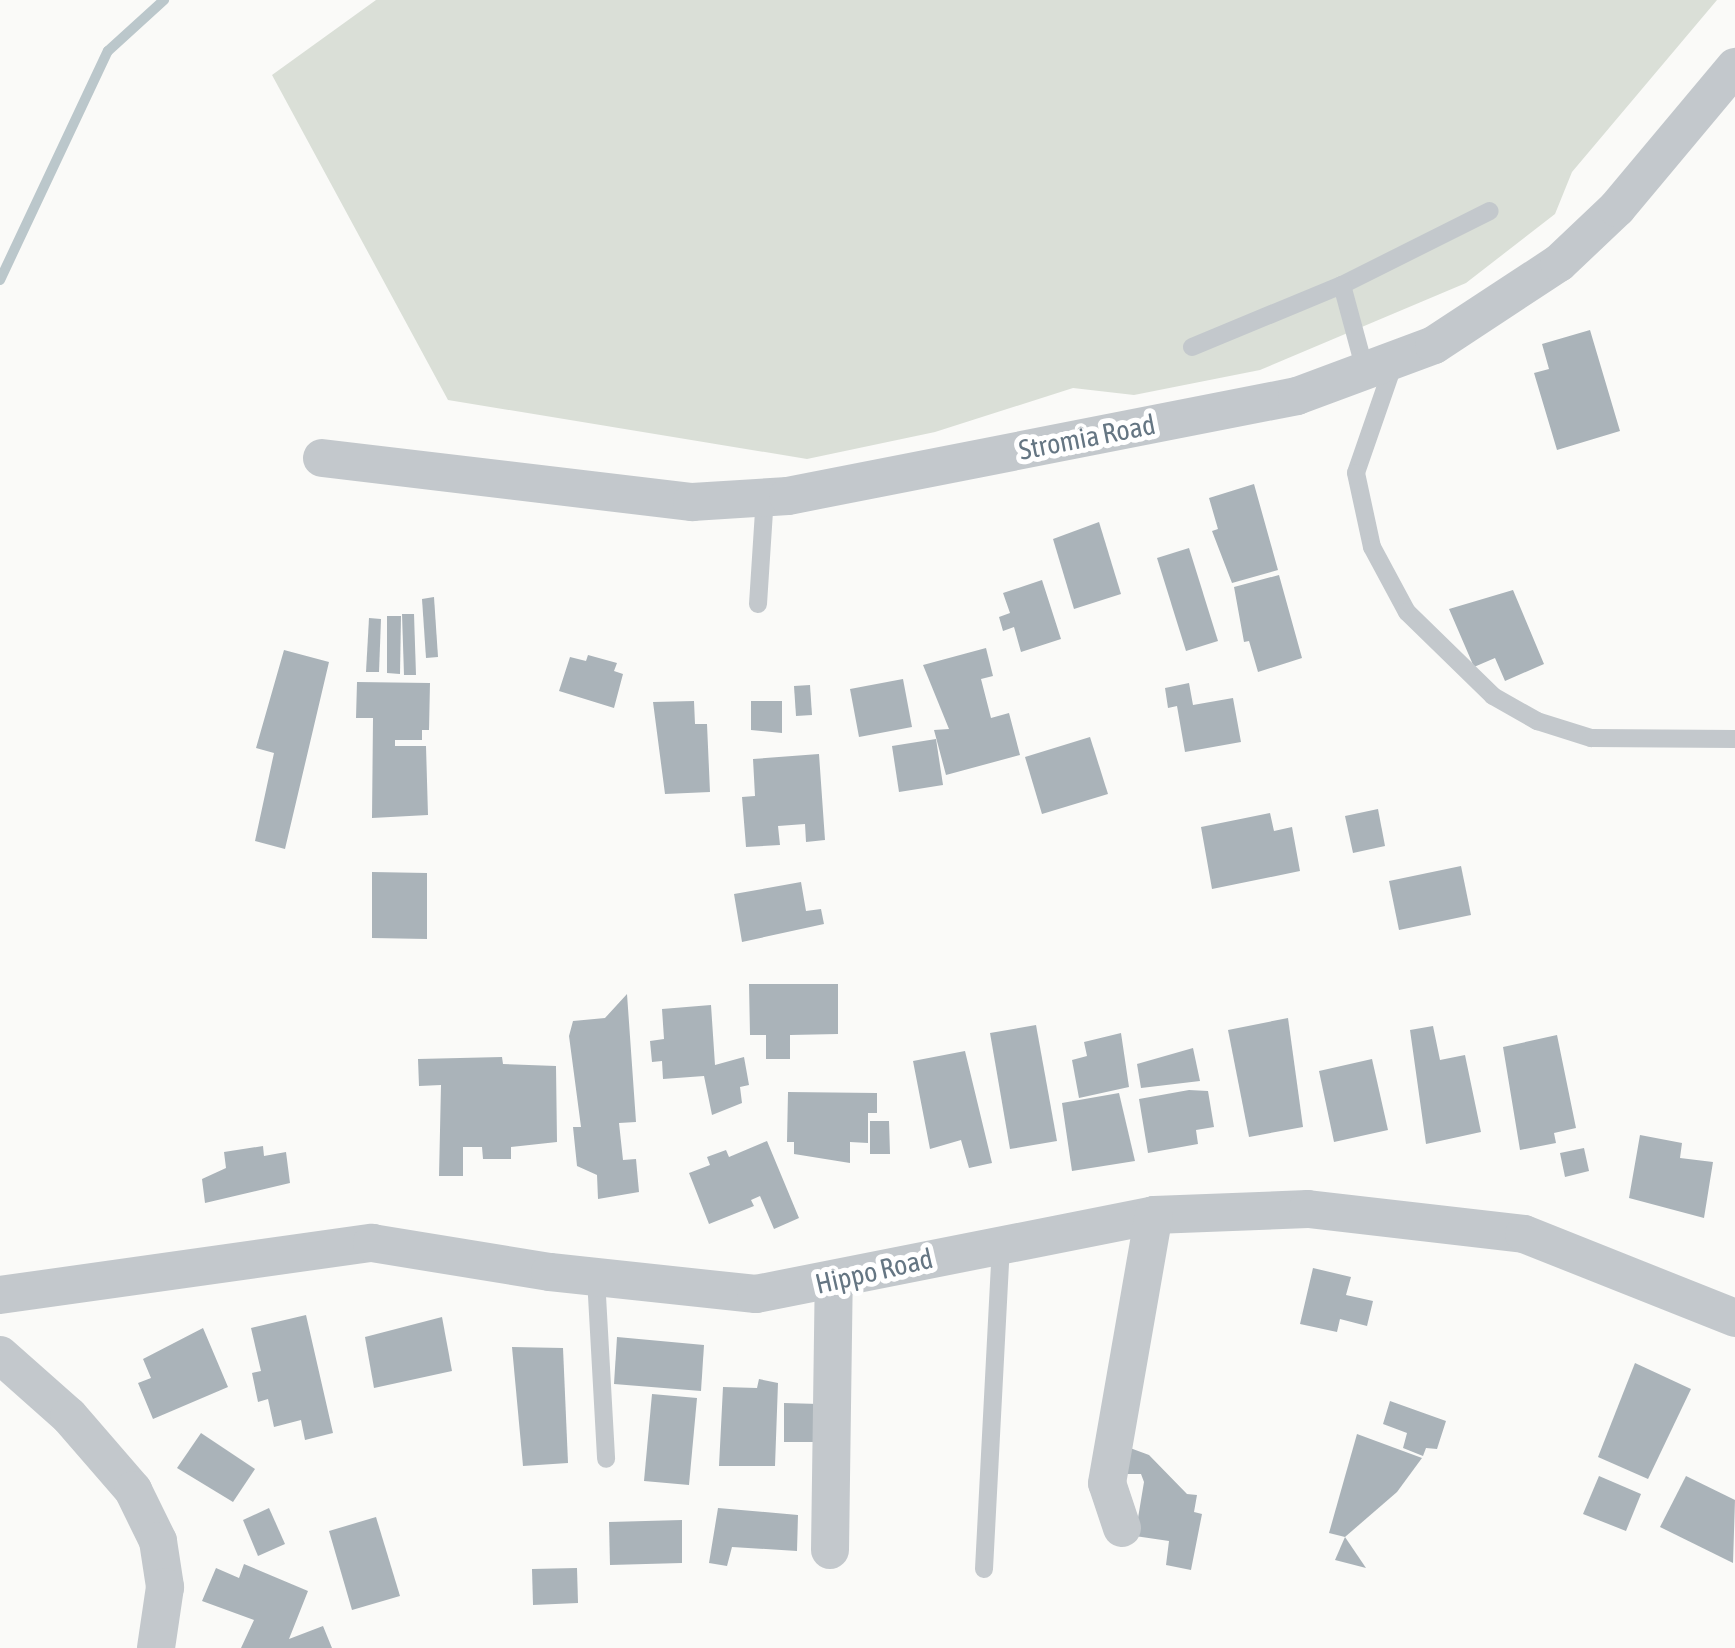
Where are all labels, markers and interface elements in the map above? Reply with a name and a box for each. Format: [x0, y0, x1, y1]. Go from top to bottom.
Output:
street label: Stromia Road [1016, 407, 1158, 467]
street label: Hippo Road [812, 1241, 936, 1301]

